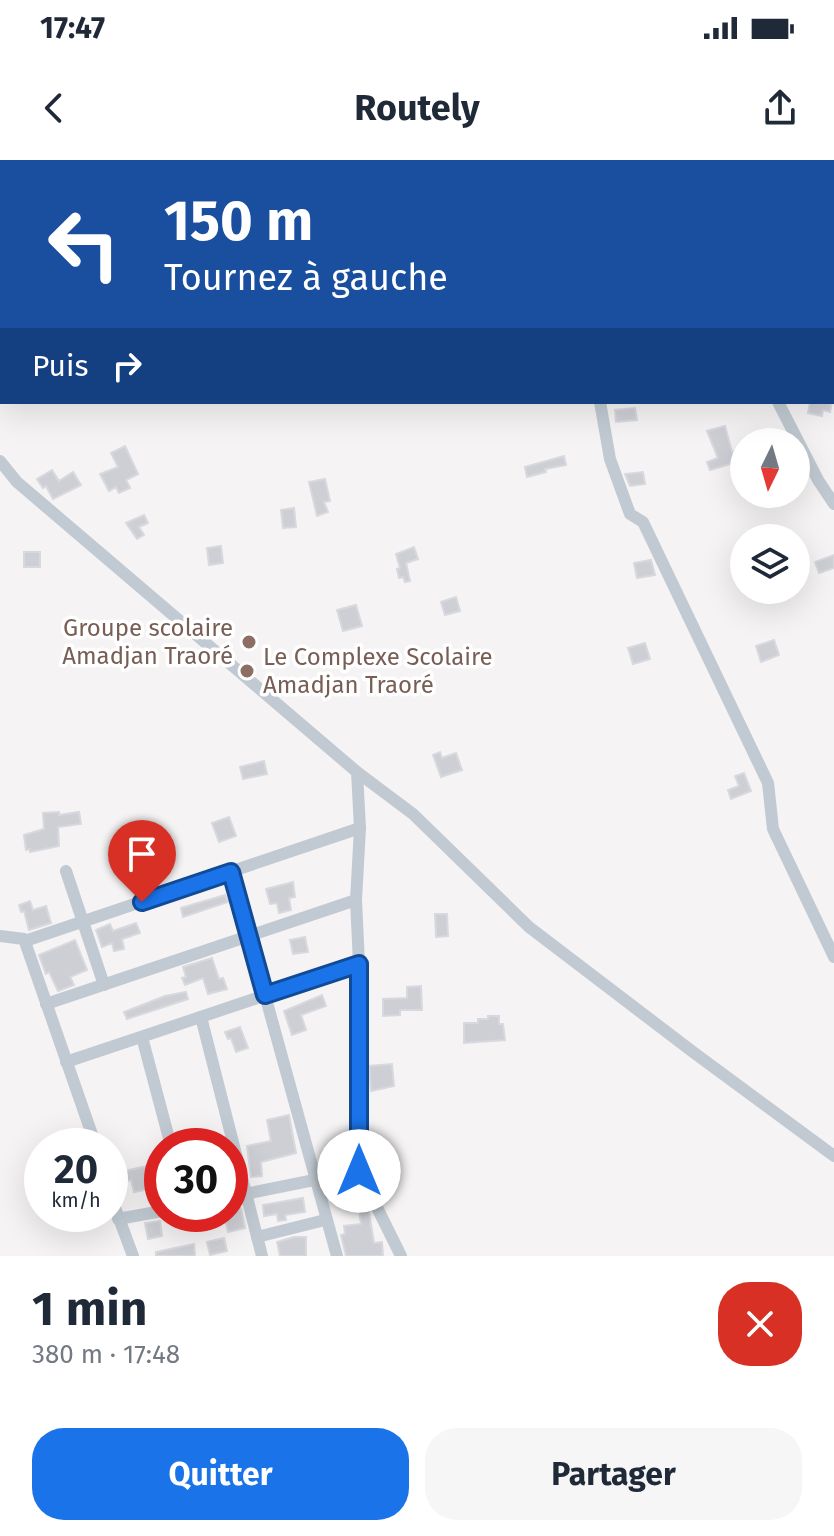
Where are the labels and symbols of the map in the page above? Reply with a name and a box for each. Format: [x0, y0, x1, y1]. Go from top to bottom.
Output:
north arrow [730, 428, 810, 508]
place label: Groupe scolaire Amadjan Traoré [62, 614, 233, 670]
marker: Groupe scolaire Amadjan Traoré [240, 633, 258, 651]
place label: Le Complexe Scolaire Amadjan Traoré [263, 643, 493, 699]
marker: Le Complexe Scolaire Amadjan Traoré [238, 662, 256, 680]
pin [108, 820, 176, 902]
speed limit sign: 30 [144, 1128, 248, 1232]
position arrow [317, 1129, 401, 1213]

